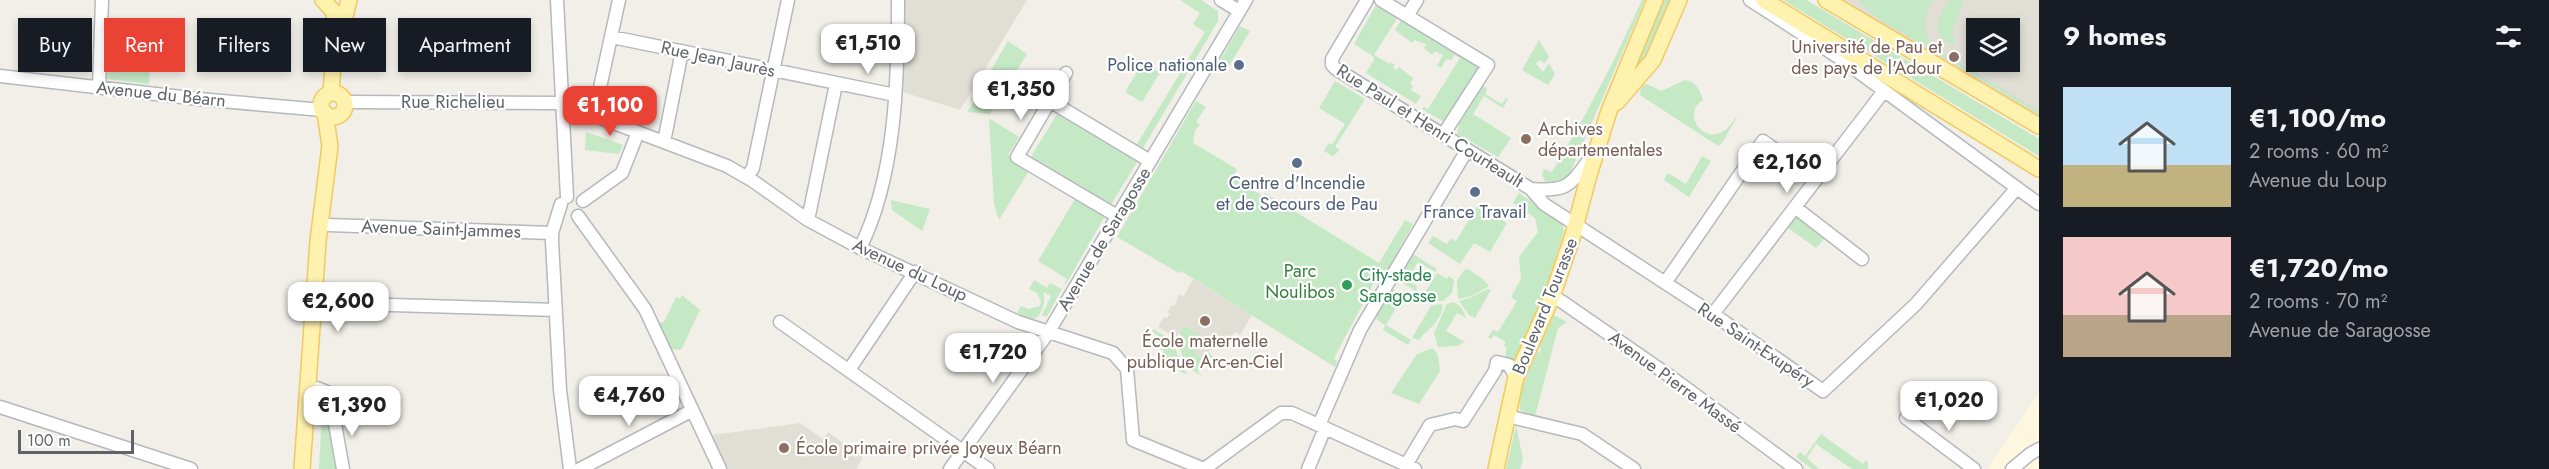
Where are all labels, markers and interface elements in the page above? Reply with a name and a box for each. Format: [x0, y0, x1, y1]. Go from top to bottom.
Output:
text: 9 homes [2063, 17, 2166, 55]
chip: Buy [18, 18, 92, 72]
chip: Rent [104, 18, 185, 72]
chip: Filters [197, 18, 291, 72]
chip: New [303, 18, 386, 72]
chip: Apartment [398, 18, 531, 72]
map controls [1966, 18, 2020, 72]
button: layers [1966, 18, 2020, 72]
icon: filters [2492, 20, 2525, 53]
pin: €1,510 [819, 24, 917, 75]
text: €1,510 [835, 29, 901, 58]
street label: Rue Jean Jaurès [658, 34, 778, 84]
place label: Université de Pau et des pays de l'Adour [1791, 34, 1943, 81]
marker: Université de Pau et des pays de l'Adour [1947, 50, 1961, 64]
place label: Police nationale [1107, 52, 1227, 78]
marker: Police nationale [1232, 58, 1246, 72]
street label: Rue Paul et Henri Courteault [1332, 58, 1529, 195]
pin: €1,350 [972, 70, 1070, 121]
street label: Avenue du Béarn [95, 74, 227, 114]
text: €1,350 [987, 75, 1055, 104]
pin: €1,100 [561, 86, 659, 137]
street label: Rue Richelieu [401, 89, 505, 115]
text: €1,100 [577, 91, 643, 120]
text: €1,100/mo [2249, 99, 2386, 137]
icon: home [2111, 111, 2183, 183]
place label: Archives départementales [1538, 116, 1663, 163]
marker: Archives départementales [1519, 132, 1533, 146]
text: 2 rooms · 60 m² [2249, 137, 2388, 166]
pin: €2,160 [1738, 143, 1836, 194]
text: €2,160 [1752, 148, 1822, 177]
marker: Centre d'Incendie et de Secours de Pau [1290, 156, 1304, 170]
street label: Avenue de Saragosse [1051, 162, 1157, 316]
text: Avenue du Loup [2249, 166, 2387, 195]
place label: Centre d'Incendie et de Secours de Pau [1216, 170, 1378, 217]
marker: France Travail [1468, 185, 1482, 199]
place label: France Travail [1423, 199, 1527, 225]
street label: Avenue Saint-Jammes [361, 213, 521, 245]
street label: Avenue du Loup [848, 232, 972, 308]
street label: Boulevard Tourasse [1506, 234, 1584, 378]
text: €1,720/mo [2249, 249, 2388, 287]
park label: Parc Noulibos [1265, 258, 1335, 305]
icon: home [2111, 261, 2183, 333]
place label: City-stade Saragosse [1359, 262, 1436, 309]
marker: City-stade Saragosse [1340, 278, 1354, 292]
pin: €2,600 [289, 282, 387, 333]
text: €2,600 [302, 287, 374, 316]
text: 2 rooms · 70 m² [2249, 287, 2387, 316]
street label: Rue Saint-Exupéry [1692, 296, 1820, 394]
marker: École maternelle publique Arc-en-Ciel [1198, 314, 1212, 328]
text: Avenue de Saragosse [2249, 316, 2431, 345]
street label: Avenue Pierre Massé [1603, 325, 1747, 439]
place label: École maternelle publique Arc-en-Ciel [1127, 328, 1283, 375]
pin: €1,720 [944, 333, 1042, 384]
text: €1,720 [959, 338, 1027, 367]
pin: €4,760 [580, 376, 678, 427]
text: €4,760 [593, 381, 665, 410]
pin: €1,020 [1900, 381, 1998, 432]
pin: €1,390 [303, 386, 401, 437]
text: €1,020 [1914, 386, 1984, 415]
text: €1,390 [318, 391, 386, 420]
scale bar [18, 427, 134, 454]
text: 100 m [27, 429, 71, 452]
place label: École primaire privée Joyeux Béarn [796, 435, 1062, 461]
marker: École primaire privée Joyeux Béarn [777, 441, 791, 455]

